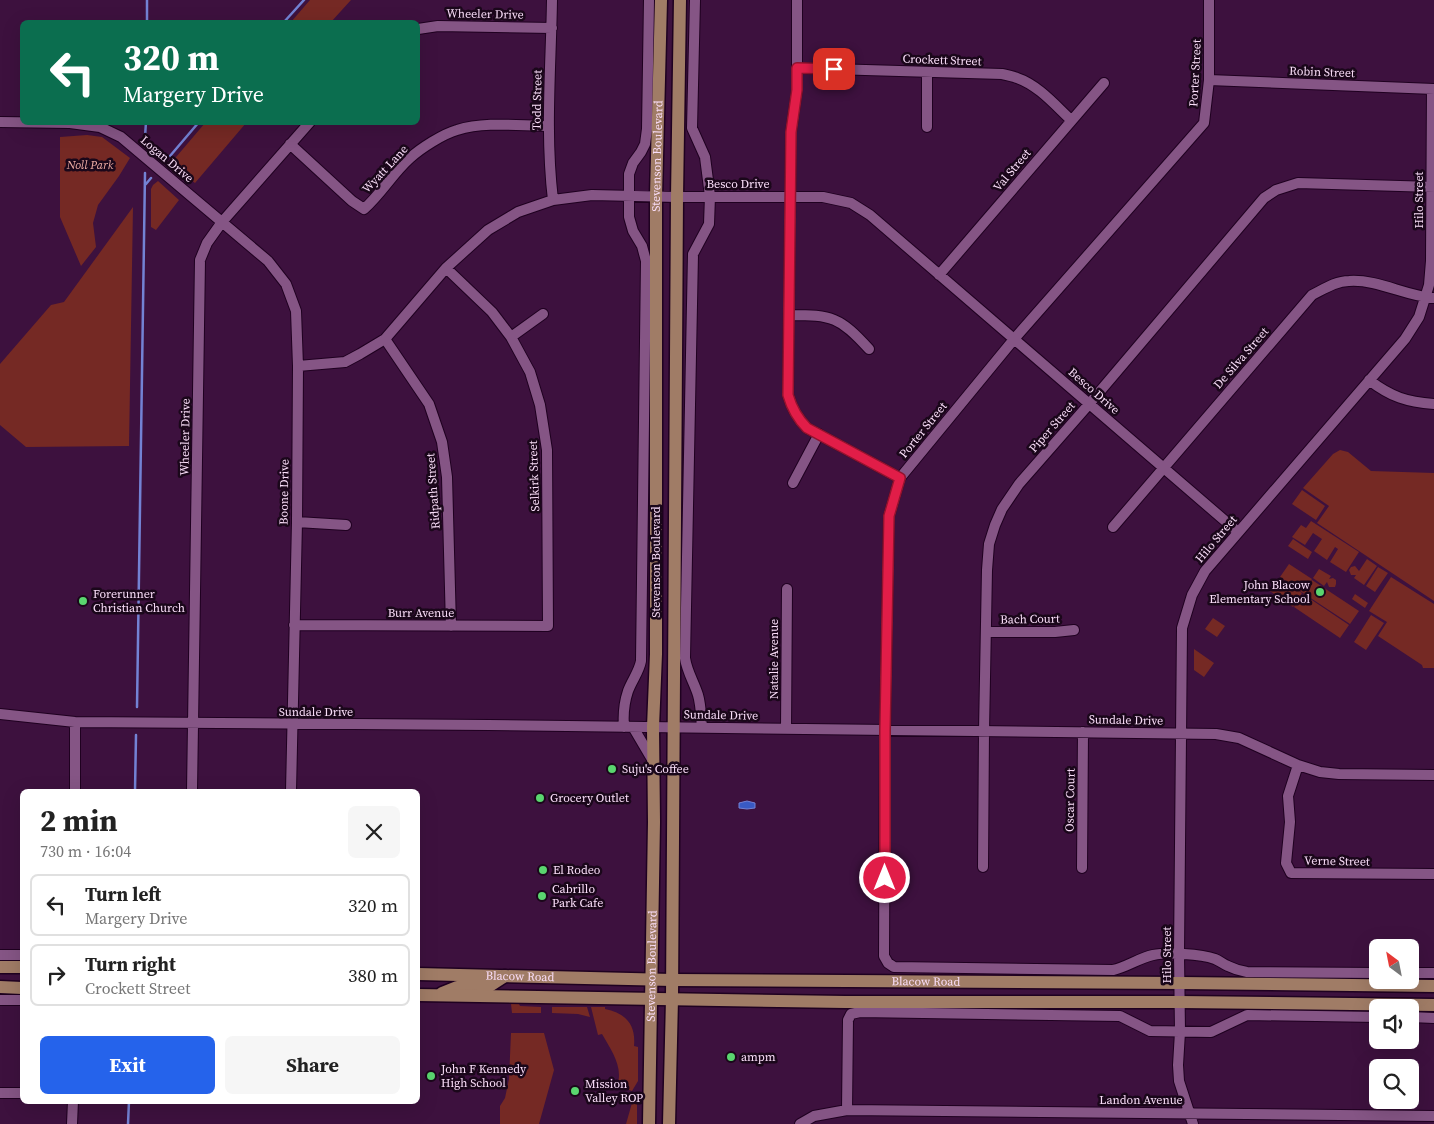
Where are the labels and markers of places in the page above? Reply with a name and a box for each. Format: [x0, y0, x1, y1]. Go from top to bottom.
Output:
pin [813, 48, 855, 90]
place label: John Blacow Elementary School [1209, 577, 1311, 607]
place label: Forerunner Christian Church [93, 586, 185, 616]
marker: John Blacow Elementary School [1314, 586, 1326, 598]
marker: Forerunner Christian Church [77, 595, 89, 607]
place label: Suju's Coffee [622, 761, 689, 777]
marker: Suju's Coffee [606, 763, 618, 775]
place label: Grocery Outlet [550, 790, 629, 806]
marker: Grocery Outlet [534, 792, 546, 804]
place label: El Rodeo [553, 862, 601, 878]
marker: El Rodeo [537, 864, 549, 876]
place label: Cabrillo Park Cafe [552, 881, 603, 911]
marker: Cabrillo Park Cafe [536, 890, 548, 902]
place label: ampm [741, 1049, 776, 1065]
marker: ampm [725, 1051, 737, 1063]
place label: John F Kennedy High School [440, 1061, 527, 1091]
marker: John F Kennedy High School [425, 1070, 437, 1082]
place label: Mission Valley ROP [585, 1076, 643, 1106]
marker: Mission Valley ROP [569, 1085, 581, 1097]

